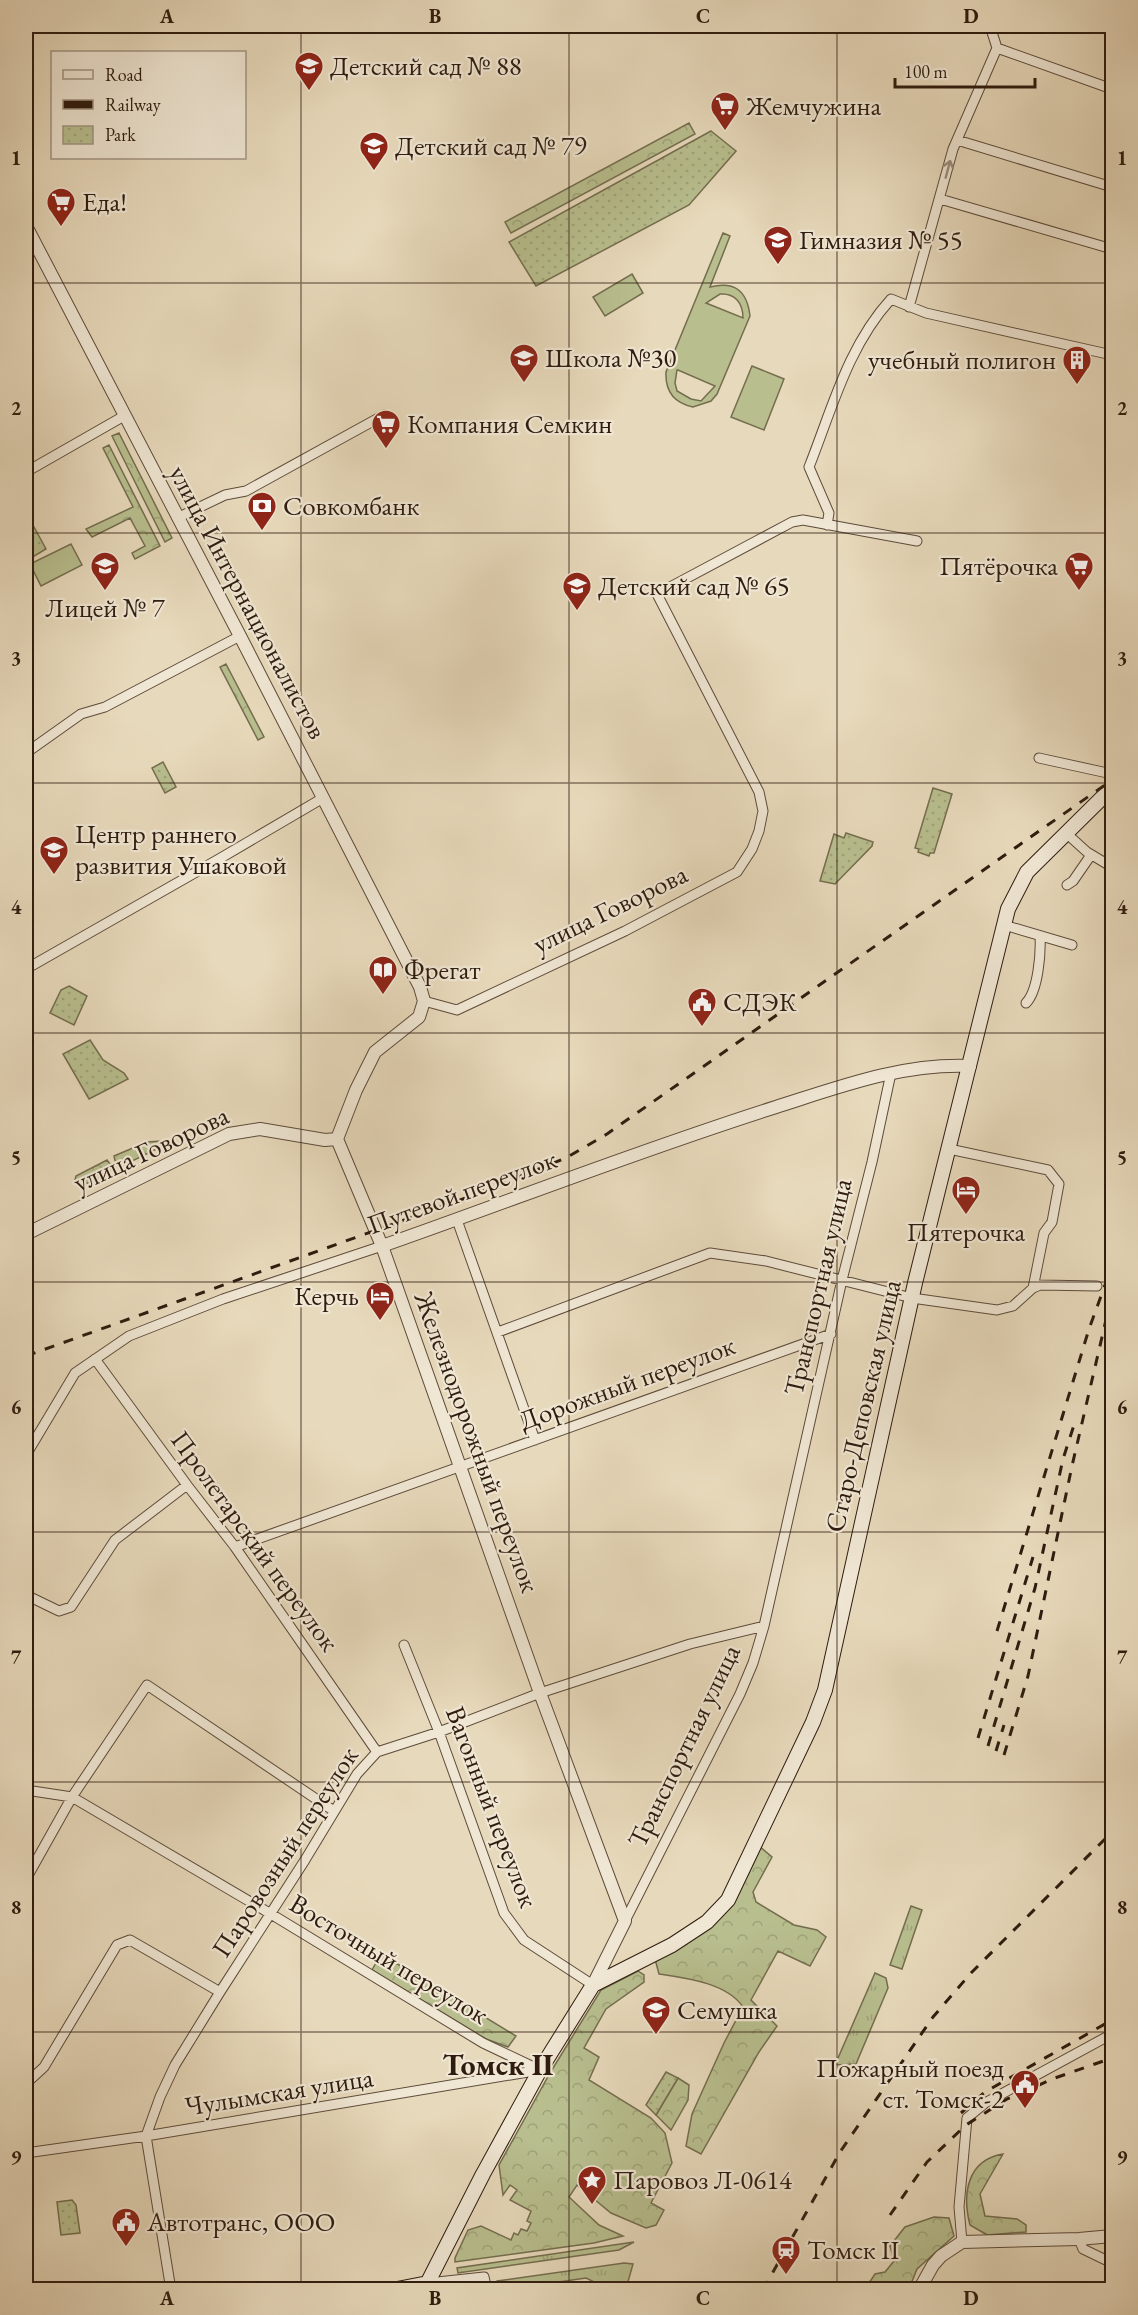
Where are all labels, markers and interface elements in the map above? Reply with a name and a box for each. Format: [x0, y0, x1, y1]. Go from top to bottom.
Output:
text: A [159, 3, 175, 29]
text: B [429, 3, 441, 29]
text: C [696, 3, 710, 29]
text: D [963, 3, 979, 29]
place label: Детский сад № 88 [330, 48, 522, 83]
school or university icon: Детский сад № 88 [293, 50, 325, 92]
legend [51, 51, 246, 159]
scale bar [895, 51, 1034, 89]
text: 100 m [904, 60, 948, 83]
text: Road [105, 63, 144, 86]
place label: Жемчужина [745, 88, 882, 123]
supermarket icon: Жемчужина [709, 90, 741, 132]
text: Railway [105, 93, 161, 116]
text: Park [105, 123, 136, 146]
place label: Детский сад № 79 [395, 128, 587, 163]
school or university icon: Детский сад № 79 [358, 130, 390, 172]
text: 1 [11, 145, 21, 171]
text: 1 [1117, 145, 1127, 171]
one-way arrow [942, 160, 954, 179]
place label: Еда! [82, 184, 127, 219]
supermarket icon: Еда! [45, 186, 77, 228]
place label: Гимназия № 55 [799, 222, 963, 257]
school or university icon: Гимназия № 55 [762, 224, 794, 266]
place label: Школа №30 [545, 340, 677, 375]
school or university icon: Школа №30 [508, 342, 540, 384]
place label: учебный полигон [868, 342, 1056, 377]
building icon: учебный полигон [1061, 344, 1093, 386]
text: 2 [11, 395, 22, 421]
text: 2 [1117, 395, 1128, 421]
place label: Компания Семкин [407, 406, 612, 441]
supermarket icon: Компания Семкин [370, 408, 402, 450]
street label: улица Интернационалистов [161, 459, 336, 745]
place label: Совкомбанк [283, 488, 419, 523]
bank icon: Совкомбанк [246, 490, 278, 532]
place label: Пятёрочка [939, 548, 1058, 583]
school or university icon: Лицей № 7 [89, 550, 121, 592]
supermarket icon: Пятёрочка [1063, 550, 1095, 592]
place label: Детский сад № 65 [598, 568, 790, 603]
school or university icon: Детский сад № 65 [561, 570, 593, 612]
place label: Лицей № 7 [45, 590, 166, 625]
text: 3 [11, 645, 21, 671]
text: 3 [1117, 645, 1127, 671]
place label: Центр раннего развития Ушаковой [75, 816, 287, 882]
school or university icon: Центр раннего развития Ушаковой [38, 834, 70, 876]
street label: улица Говорова [527, 856, 693, 961]
text: 4 [11, 894, 22, 920]
text: 4 [1117, 894, 1128, 920]
place label: Фрегат [404, 952, 481, 987]
library icon: Фрегат [367, 954, 399, 996]
place label: СДЭК [723, 984, 797, 1019]
public building icon: СДЭК [686, 986, 718, 1028]
street label: улица Говорова [67, 1097, 234, 1200]
street label: Путевой переулок [362, 1141, 562, 1242]
text: 5 [11, 1144, 21, 1170]
text: 5 [1117, 1144, 1127, 1170]
hotel icon: Пятерочка [950, 1174, 982, 1216]
street label: Транспортная улица [776, 1175, 860, 1399]
place label: Пятерочка [907, 1214, 1026, 1249]
street label: Старо-Деповская улица [816, 1276, 909, 1536]
place label: Керчь [294, 1278, 359, 1313]
hotel icon: Керчь [364, 1280, 396, 1322]
street label: Железнодорожный переулок [406, 1286, 548, 1597]
street label: Дорожный переулок [514, 1327, 740, 1438]
text: 6 [11, 1394, 22, 1420]
text: 6 [1117, 1394, 1128, 1420]
street label: Пролетарский переулок [163, 1423, 347, 1658]
street label: Транспортная улица [619, 1638, 748, 1853]
text: 7 [11, 1644, 22, 1670]
text: 7 [1117, 1644, 1128, 1670]
street label: Вагонный переулок [438, 1701, 547, 1913]
street label: Паровозный переулок [203, 1740, 366, 1964]
street label: Восточный переулок [283, 1885, 495, 2032]
text: 8 [11, 1894, 21, 1920]
text: 8 [1117, 1894, 1127, 1920]
place label: Семушка [677, 1992, 778, 2027]
school or university icon: Семушка [640, 1994, 672, 2036]
district label: Томск II [443, 2045, 554, 2084]
place label: Пожарный поезд ст. Томск-2 [816, 2050, 1004, 2116]
street label: Чулымская улица [182, 2059, 376, 2124]
public building icon: Пожарный поезд ст. Томск-2 [1009, 2068, 1041, 2110]
text: 9 [11, 2144, 22, 2170]
text: 9 [1117, 2144, 1128, 2170]
place label: Паровоз Л-0614 [613, 2162, 793, 2197]
place icon: Паровоз Л-0614 [576, 2164, 608, 2206]
place label: Автотранс, ООО [146, 2204, 335, 2239]
public building icon: Автотранс, ООО [110, 2206, 142, 2248]
place label: Томск II [807, 2232, 899, 2267]
station icon: Томск II [770, 2234, 802, 2276]
text: A [159, 2285, 175, 2311]
text: B [429, 2285, 441, 2311]
text: C [696, 2285, 710, 2311]
text: D [963, 2285, 979, 2311]

